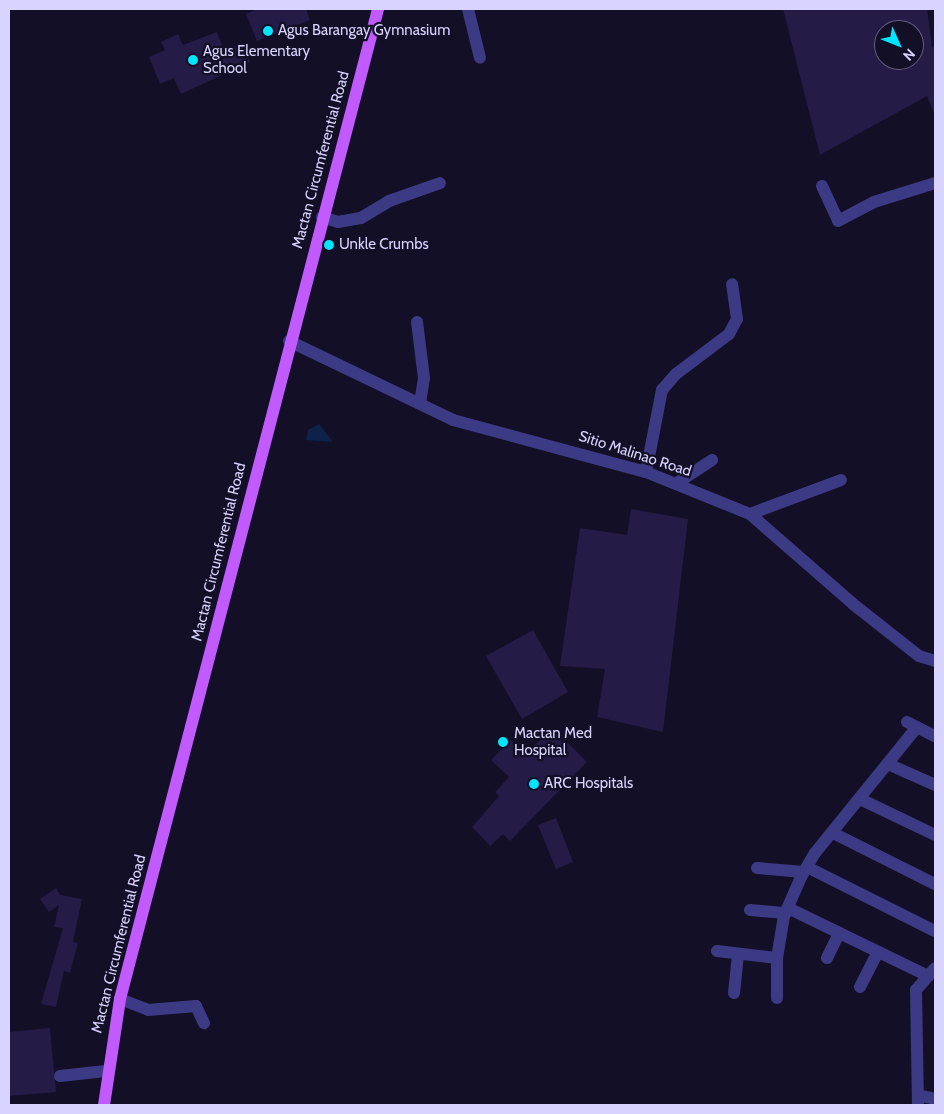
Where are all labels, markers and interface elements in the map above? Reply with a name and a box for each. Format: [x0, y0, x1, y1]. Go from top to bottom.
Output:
north arrow [874, 20, 924, 70]
place label: Agus Barangay Gymnasium [278, 22, 450, 40]
marker: Agus Barangay Gymnasium [262, 25, 274, 37]
place label: Agus Elementary School [203, 42, 310, 77]
text: N [899, 45, 919, 65]
marker: Agus Elementary School [187, 54, 199, 66]
street label: Mactan Circumferential Road [289, 69, 353, 251]
place label: Unkle Crumbs [339, 236, 429, 254]
marker: Unkle Crumbs [323, 239, 335, 251]
street label: Sitio Malinao Road [576, 427, 694, 481]
street label: Mactan Circumferential Road [188, 461, 250, 643]
place label: Mactan Med Hospital [514, 724, 592, 759]
marker: Mactan Med Hospital [496, 735, 510, 749]
place label: ARC Hospitals [544, 775, 633, 793]
marker: ARC Hospitals [528, 778, 540, 790]
street label: Mactan Circumferential Road [88, 853, 150, 1035]

